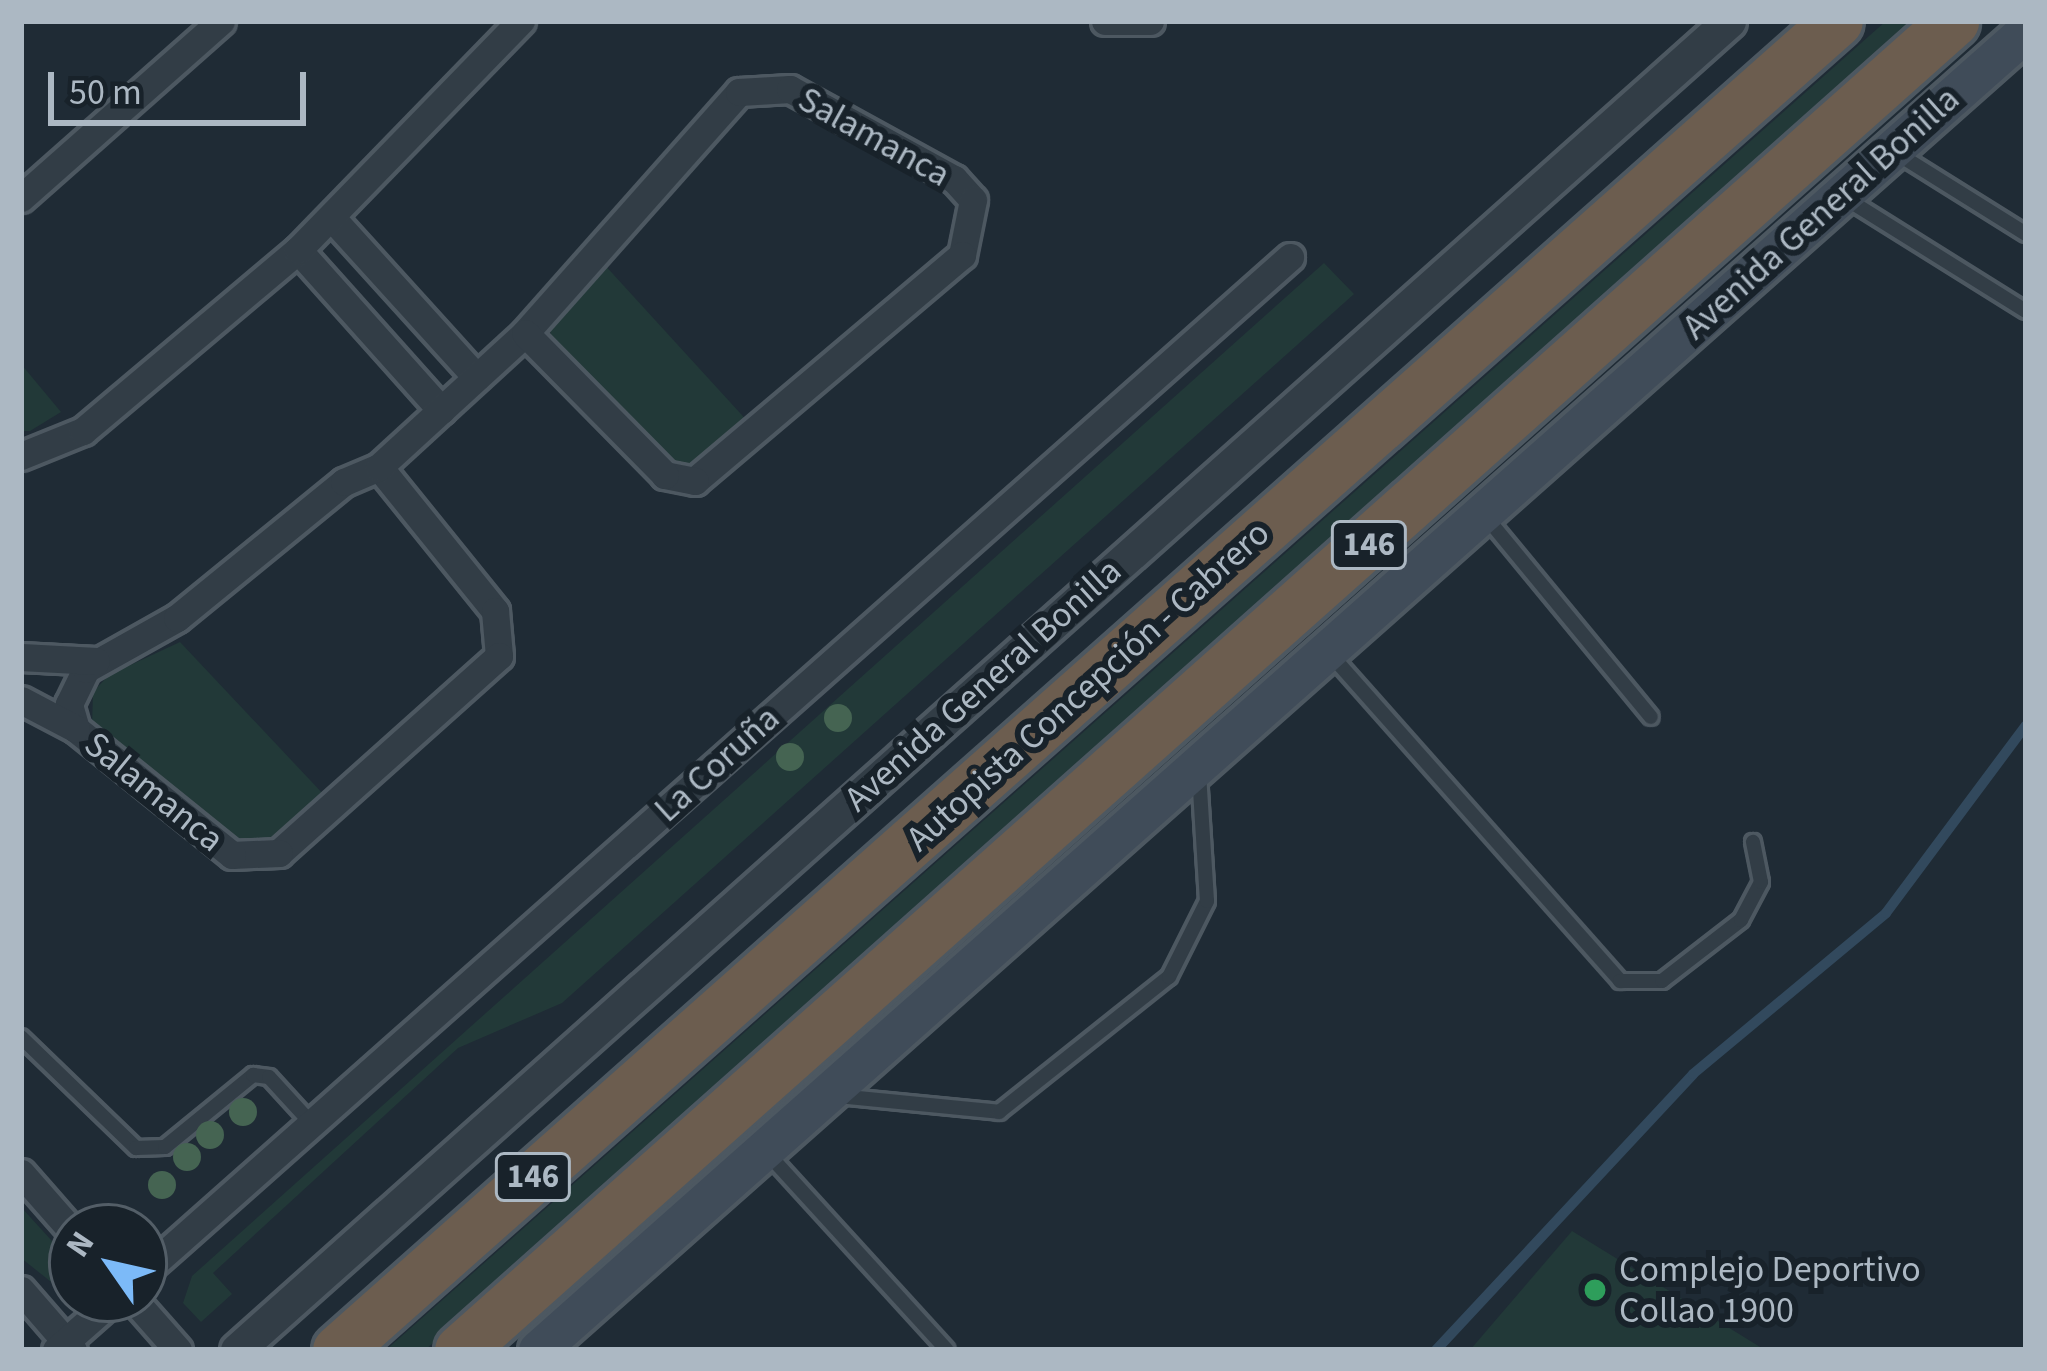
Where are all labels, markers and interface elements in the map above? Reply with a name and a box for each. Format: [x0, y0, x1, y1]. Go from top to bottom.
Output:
scale bar [54, 48, 312, 122]
text: 50 m [69, 67, 142, 118]
street label: Avenida General Bonilla [1674, 77, 1968, 349]
street label: Salamanca [791, 78, 957, 196]
street label: Autopista Concepción - Cabrero [898, 511, 1278, 861]
road number: 146 [1330, 518, 1408, 572]
street label: Avenida General Bonilla [836, 549, 1130, 821]
street label: La Coruña [646, 697, 788, 831]
street label: Salamanca [76, 723, 232, 861]
road number: 146 [494, 1150, 572, 1204]
north arrow [48, 1203, 168, 1323]
text: N [55, 1222, 106, 1267]
place label: Complejo Deportivo Collao 1900 [1619, 1247, 1921, 1332]
marker: Complejo Deportivo Collao 1900 [1582, 1277, 1608, 1303]

